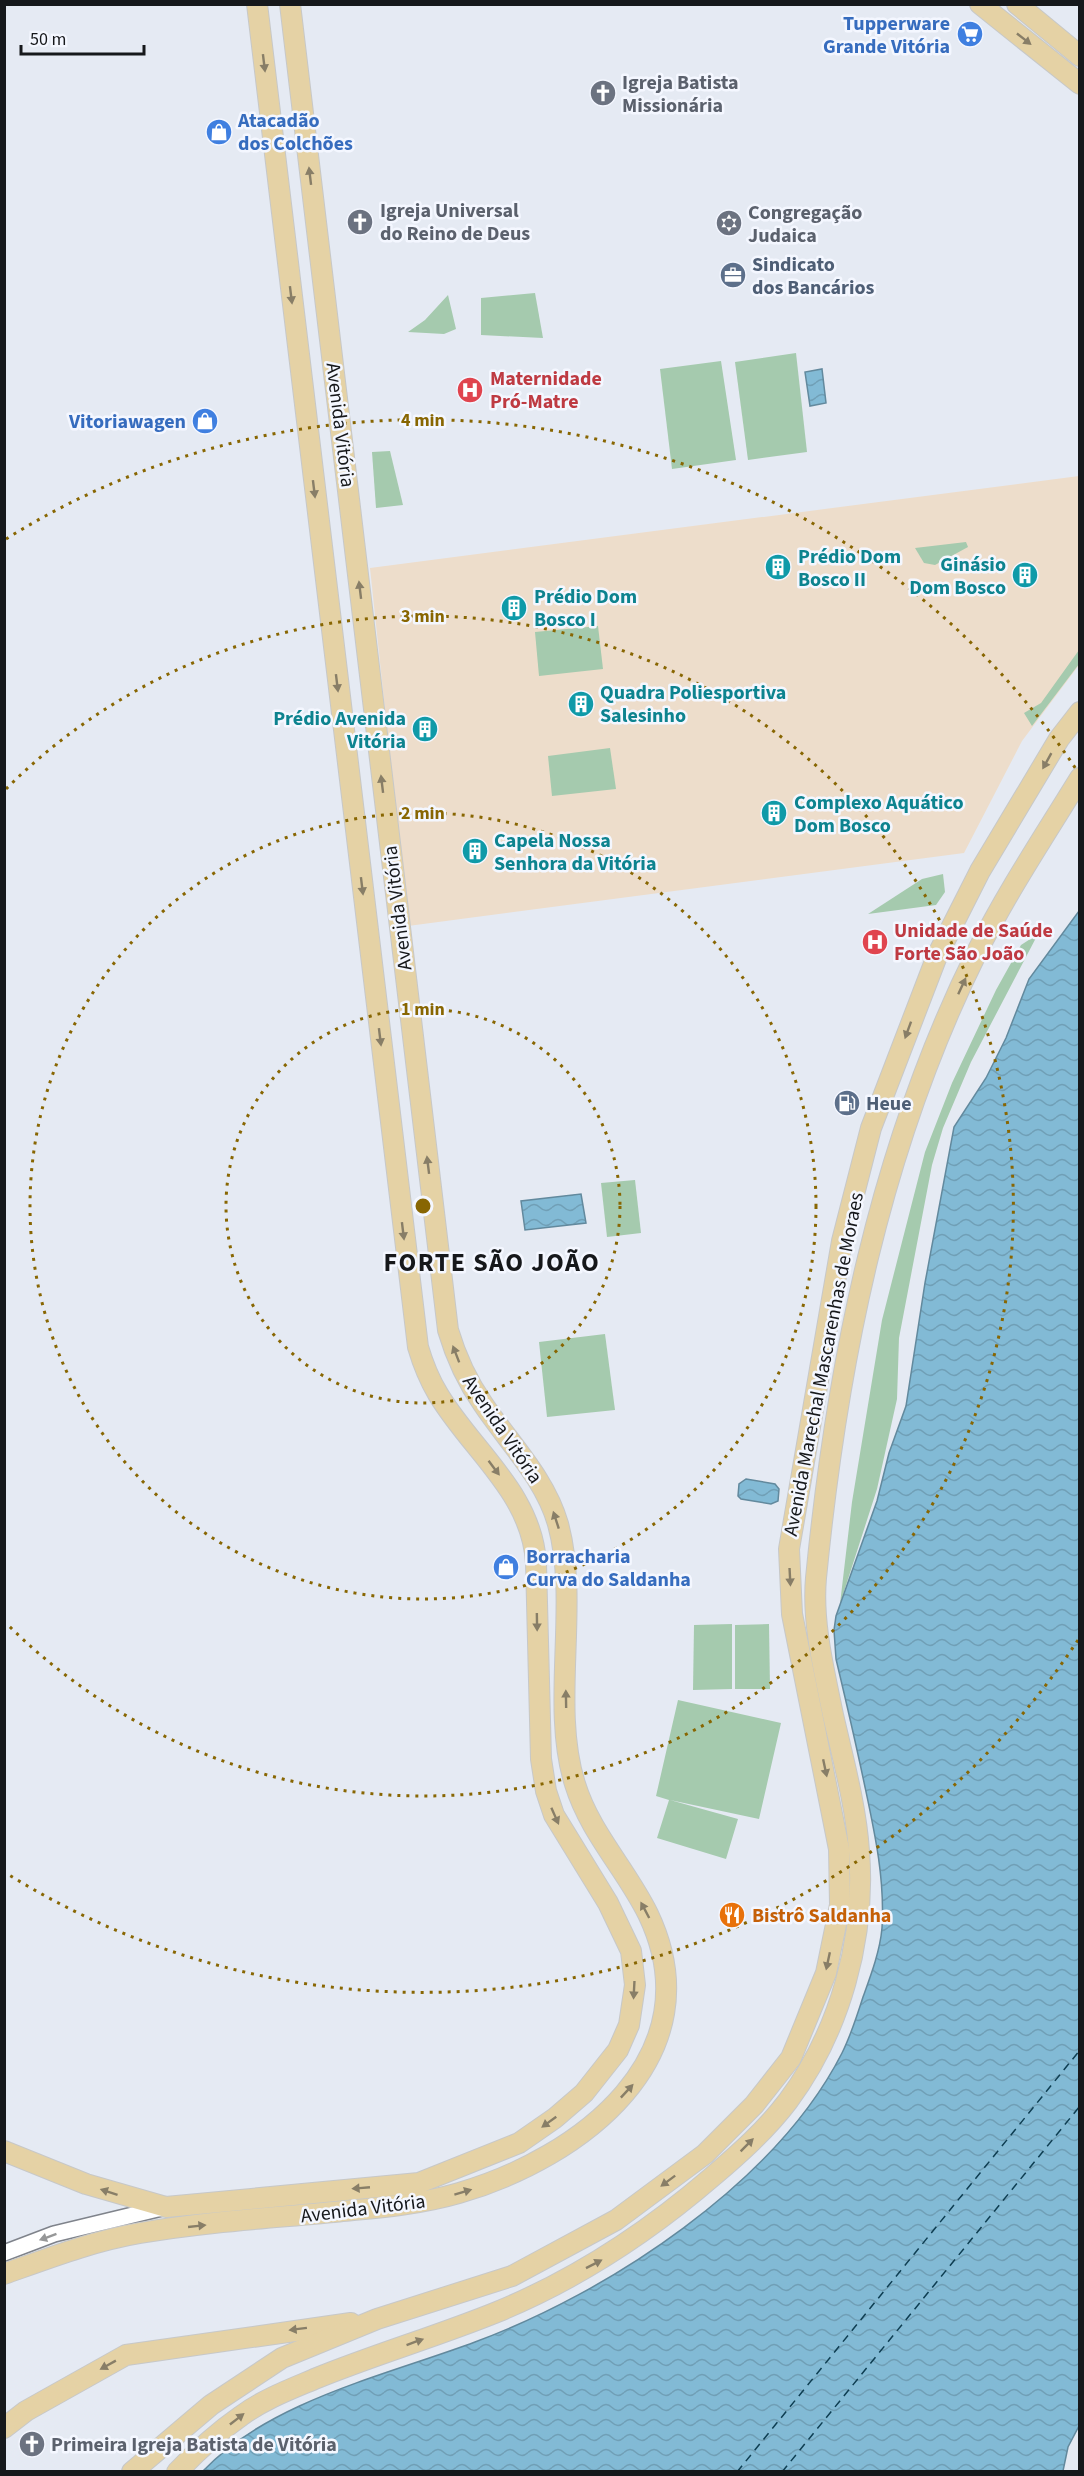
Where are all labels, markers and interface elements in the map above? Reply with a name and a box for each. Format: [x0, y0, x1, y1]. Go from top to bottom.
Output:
place label: Tupperware Grande Vitória [823, 10, 950, 61]
scale bar [21, 18, 144, 56]
supermarket icon: Tupperware Grande Vitória [955, 19, 985, 49]
text: 50 m [30, 27, 66, 52]
one-way arrow [1016, 33, 1031, 45]
one-way arrow [259, 53, 269, 72]
place label: Igreja Batista Missionária [622, 69, 739, 120]
church icon: Igreja Batista Missionária [588, 78, 618, 108]
place label: Atacadão dos Colchões [237, 107, 353, 158]
shop icon: Atacadão dos Colchões [204, 117, 234, 147]
one-way arrow [306, 166, 315, 185]
place label: Igreja Universal do Reino de Deus [380, 197, 530, 248]
place label: Congregação Judaica [748, 199, 862, 250]
church icon: Igreja Universal do Reino de Deus [345, 207, 375, 237]
synagogue icon: Congregação Judaica [714, 208, 744, 238]
place label: Sindicato dos Bancários [752, 251, 875, 302]
office icon: Sindicato dos Bancários [718, 260, 748, 290]
one-way arrow [287, 286, 296, 305]
street label: Avenida Vitória [318, 361, 362, 489]
place label: Maternidade Pró-Matre [490, 365, 602, 416]
hospital icon: Maternidade Pró-Matre [455, 375, 485, 405]
shop icon: Vitoriawagen [190, 406, 220, 436]
place label: Vitoriawagen [68, 408, 186, 436]
text: 4 min [401, 408, 445, 433]
one-way arrow [310, 480, 319, 499]
place label: Prédio Dom Bosco II [798, 543, 901, 594]
place label: Ginásio Dom Bosco [909, 551, 1006, 602]
building icon: Prédio Dom Bosco II [763, 552, 793, 582]
building icon: Ginásio Dom Bosco [1010, 560, 1040, 590]
one-way arrow [356, 581, 365, 600]
place label: Prédio Dom Bosco I [534, 583, 637, 634]
building icon: Prédio Dom Bosco I [499, 593, 529, 623]
text: 3 min [401, 604, 445, 629]
one-way arrow [333, 673, 342, 692]
place label: Quadra Poliesportiva Salesinho [600, 679, 786, 730]
building icon: Quadra Poliesportiva Salesinho [566, 689, 596, 719]
place label: Prédio Avenida Vitória [273, 705, 406, 756]
building icon: Prédio Avenida Vitória [410, 714, 440, 744]
one-way arrow [1042, 752, 1052, 769]
one-way arrow [378, 774, 387, 793]
place label: Complexo Aquático Dom Bosco [794, 789, 964, 840]
building icon: Complexo Aquático Dom Bosco [759, 798, 789, 828]
text: 2 min [401, 801, 445, 826]
place label: Capela Nossa Senhora da Vitória [494, 827, 656, 878]
building icon: Capela Nossa Senhora da Vitória [460, 836, 490, 866]
street label: Avenida Vitória [376, 844, 420, 972]
one-way arrow [357, 876, 366, 895]
place label: Unidade de Saúde Forte São João [894, 917, 1053, 968]
hospital icon: Unidade de Saúde Forte São João [860, 927, 890, 957]
one-way arrow [957, 977, 966, 994]
text: 1 min [401, 997, 445, 1022]
one-way arrow [902, 1021, 912, 1039]
one-way arrow [375, 1028, 384, 1047]
fuel station icon: Heue [832, 1088, 862, 1118]
place label: Heue [866, 1090, 912, 1118]
one-way arrow [423, 1156, 433, 1175]
street label: Avenida Marechal Mascarenhas de Moraes [777, 1190, 871, 1538]
centre of rings [413, 1196, 433, 1216]
one-way arrow [398, 1222, 407, 1241]
district label: FORTE SÃO JOÃO [384, 1244, 600, 1281]
one-way arrow [450, 1344, 460, 1362]
street label: Avenida Vitória [455, 1370, 549, 1489]
one-way arrow [487, 1460, 500, 1476]
one-way arrow [551, 1511, 560, 1529]
place label: Borracharia Curva do Saldanha [526, 1543, 691, 1594]
shop icon: Borracharia Curva do Saldanha [491, 1552, 521, 1582]
one-way arrow [786, 1567, 795, 1586]
one-way arrow [533, 1612, 542, 1631]
one-way arrow [561, 1689, 571, 1708]
one-way arrow [821, 1759, 830, 1778]
one-way arrow [551, 1807, 560, 1824]
restaurant icon: Bistrô Saldanha [717, 1900, 747, 1930]
one-way arrow [640, 1901, 650, 1918]
place label: Bistrô Saldanha [752, 1902, 891, 1930]
one-way arrow [823, 1952, 832, 1971]
one-way arrow [630, 1981, 639, 2000]
one-way arrow [619, 2085, 633, 2099]
one-way arrow [541, 2116, 557, 2128]
one-way arrow [740, 2139, 754, 2153]
one-way arrow [660, 2175, 676, 2187]
one-way arrow [351, 2183, 370, 2193]
one-way arrow [100, 2187, 118, 2196]
street label: Avenida Vitória [299, 2187, 427, 2231]
one-way arrow [454, 2187, 472, 2196]
one-way arrow [188, 2222, 207, 2231]
one-way arrow [39, 2232, 57, 2242]
one-way arrow [585, 2260, 602, 2269]
one-way arrow [289, 2324, 308, 2334]
one-way arrow [406, 2336, 424, 2346]
one-way arrow [99, 2360, 116, 2370]
one-way arrow [229, 2414, 244, 2426]
church icon: Primeira Igreja Batista de Vitória [17, 2429, 47, 2459]
place label: Primeira Igreja Batista de Vitória [51, 2431, 337, 2459]

